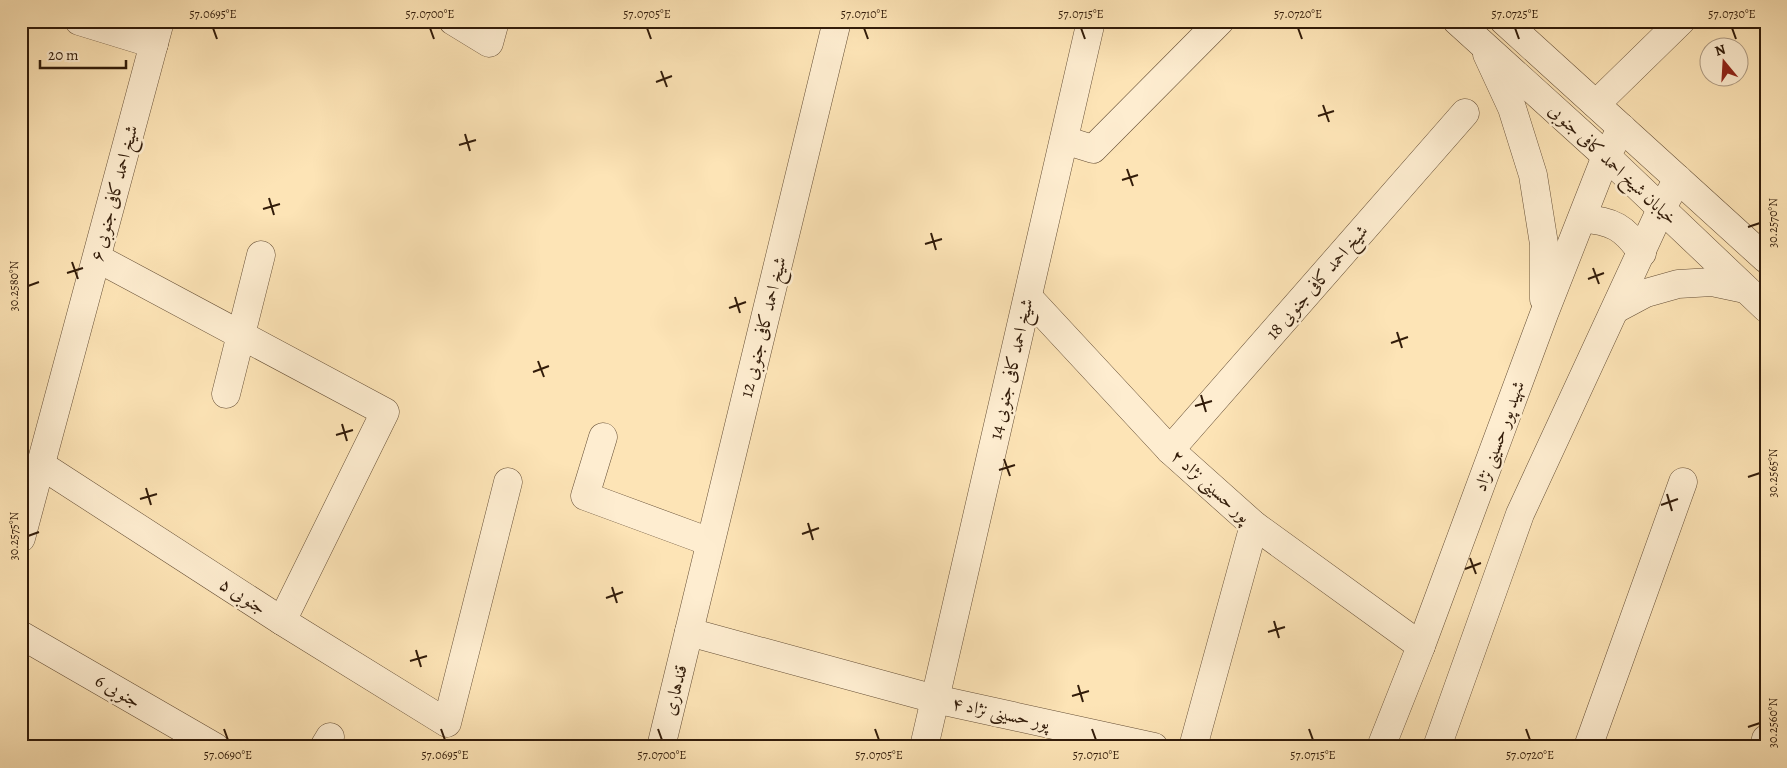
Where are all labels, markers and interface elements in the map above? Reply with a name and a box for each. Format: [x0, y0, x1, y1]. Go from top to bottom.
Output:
text: 57.0695°E [189, 6, 237, 22]
text: 57.0700°E [406, 6, 454, 22]
text: 57.0705°E [623, 6, 671, 22]
text: 57.0710°E [841, 6, 887, 22]
text: 57.0715°E [1058, 6, 1104, 22]
text: 57.0720°E [1274, 6, 1322, 22]
text: 57.0725°E [1492, 6, 1538, 22]
text: 57.0730°E [1708, 6, 1756, 22]
scale bar [40, 38, 126, 70]
north arrow [1700, 38, 1750, 88]
text: N [1712, 40, 1728, 61]
text: 20 m [48, 45, 79, 65]
street label: خیابان شیخ احمد کافی جنوبی [1541, 98, 1683, 233]
street label: شیخ احمد کافی جنوبی ۶ [84, 122, 148, 265]
text: 30.2570°N [1765, 198, 1781, 248]
street label: شیخ احمد کافی جنوبی 18 [1260, 220, 1377, 347]
street label: شیخ احمد کافی جنوبی 12 [734, 254, 796, 401]
text: 30.2580°N [6, 260, 22, 311]
street label: شیخ احمد کافی جنوبی 14 [983, 296, 1043, 443]
street label: شهید پور حسینی نژاد [1468, 377, 1531, 495]
street label: پور حسینی نژاد ۲ [1165, 444, 1257, 530]
text: 30.2565°N [1765, 448, 1781, 497]
text: 30.2575°N [6, 511, 22, 560]
street label: جنوبی ۵ [214, 572, 271, 621]
street label: قندهاری [657, 662, 693, 718]
street label: جنوبی 6 [90, 668, 145, 715]
street label: پور حسینی نژاد ۴ [950, 691, 1054, 736]
text: 30.2560°N [1765, 698, 1781, 748]
text: 57.0690°E [204, 747, 252, 763]
text: 57.0695°E [421, 747, 469, 763]
text: 57.0700°E [638, 747, 686, 763]
text: 57.0705°E [855, 747, 903, 763]
text: 57.0710°E [1073, 747, 1119, 763]
text: 57.0715°E [1290, 747, 1336, 763]
text: 57.0720°E [1506, 747, 1554, 763]

